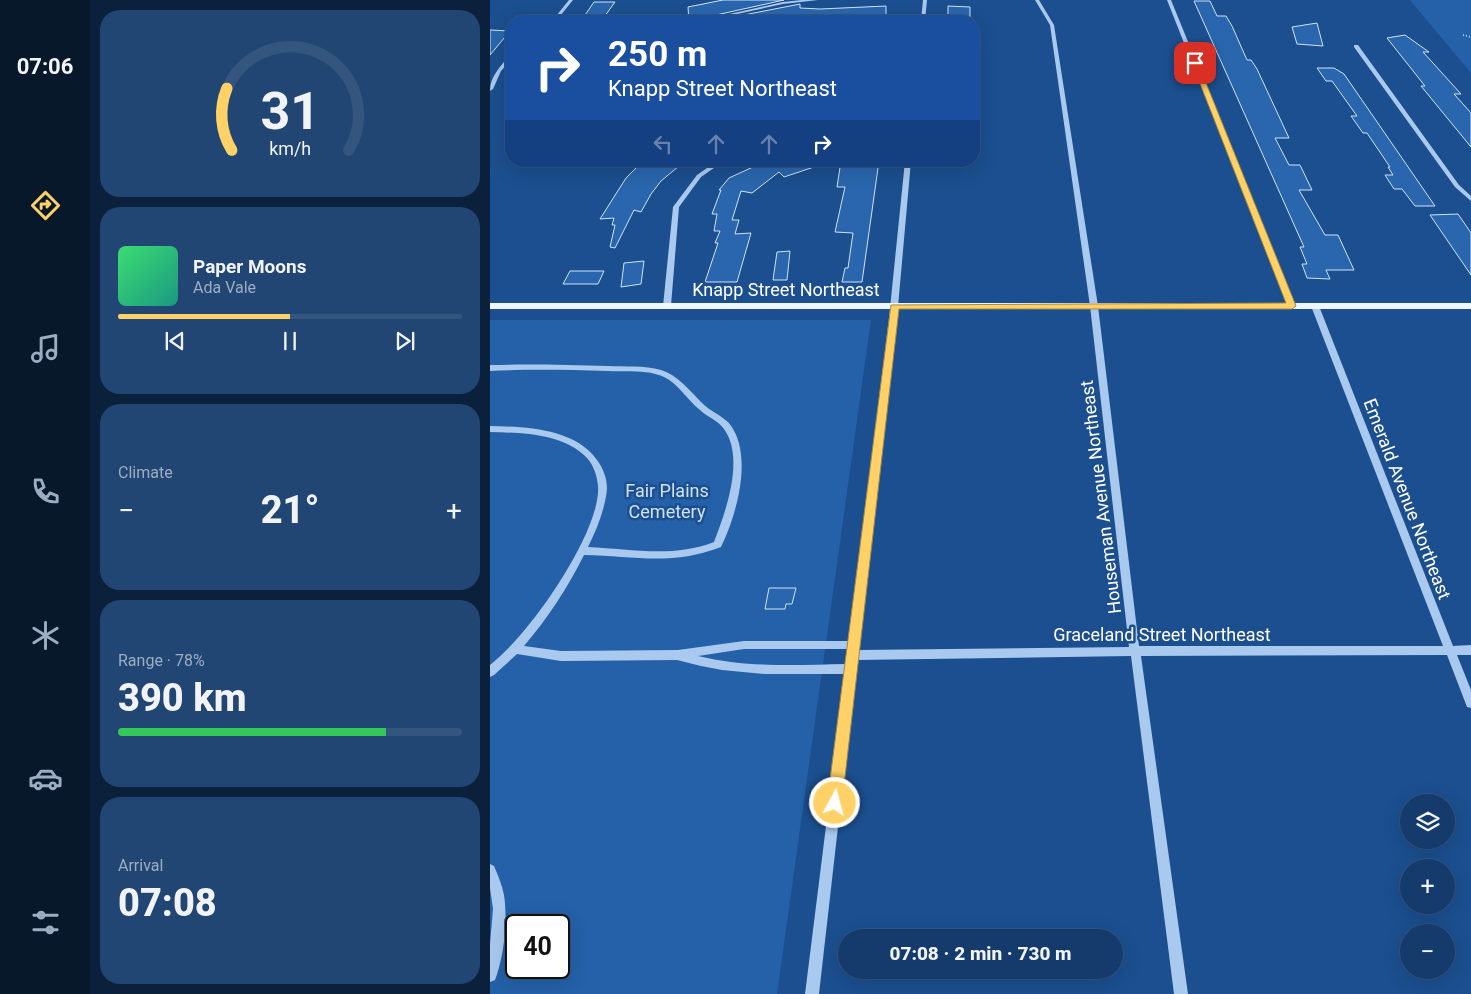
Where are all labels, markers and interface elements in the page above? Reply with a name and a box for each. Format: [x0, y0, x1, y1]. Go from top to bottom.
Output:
text: 250 m [608, 34, 707, 75]
icon: right [525, 35, 590, 100]
pin [1174, 42, 1216, 84]
icon: arrive [1181, 49, 1209, 77]
text: 07:06 [17, 54, 73, 79]
text: Knapp Street Northeast [608, 76, 837, 101]
text: 31 [260, 81, 320, 142]
icon: left [649, 130, 677, 158]
icon: ahead [702, 130, 730, 158]
icon: ahead [755, 130, 783, 158]
icon: right [808, 130, 836, 158]
text: km/h [269, 138, 311, 159]
icon: directions [28, 188, 63, 223]
text: Paper Moons [193, 255, 306, 278]
text: Ada Vale [193, 278, 256, 297]
street label: Knapp Street Northeast [692, 279, 880, 300]
icon: previous [161, 327, 189, 355]
icon: pause [276, 327, 304, 355]
icon: next [391, 327, 419, 355]
icon: music [28, 331, 63, 366]
street label: Houseman Avenue Northeast [1076, 379, 1125, 615]
street label: Emerald Avenue Northeast [1359, 395, 1456, 602]
text: Climate [118, 463, 173, 482]
icon: phone [28, 474, 63, 509]
park label: Fair Plains Cemetery [625, 480, 709, 522]
text: 21° [261, 488, 319, 532]
text: − [118, 494, 134, 527]
text: + [446, 494, 462, 527]
icon: climate [28, 618, 63, 653]
street label: Graceland Street Northeast [1053, 624, 1271, 645]
text: Range · 78% [118, 651, 205, 670]
text: 390 km [118, 676, 247, 720]
icon: car [28, 761, 63, 796]
position arrow [808, 776, 860, 828]
map controls [1400, 794, 1455, 979]
button: layers [1400, 794, 1455, 849]
text: Arrival [118, 856, 163, 875]
button: + [1400, 859, 1455, 914]
text: 07:08 [118, 881, 217, 925]
icon: filters [28, 905, 63, 940]
speed limit sign: 40 [505, 914, 570, 979]
button: − [1400, 924, 1455, 979]
text: 07:08 · 2 min · 730 m [889, 942, 1072, 965]

